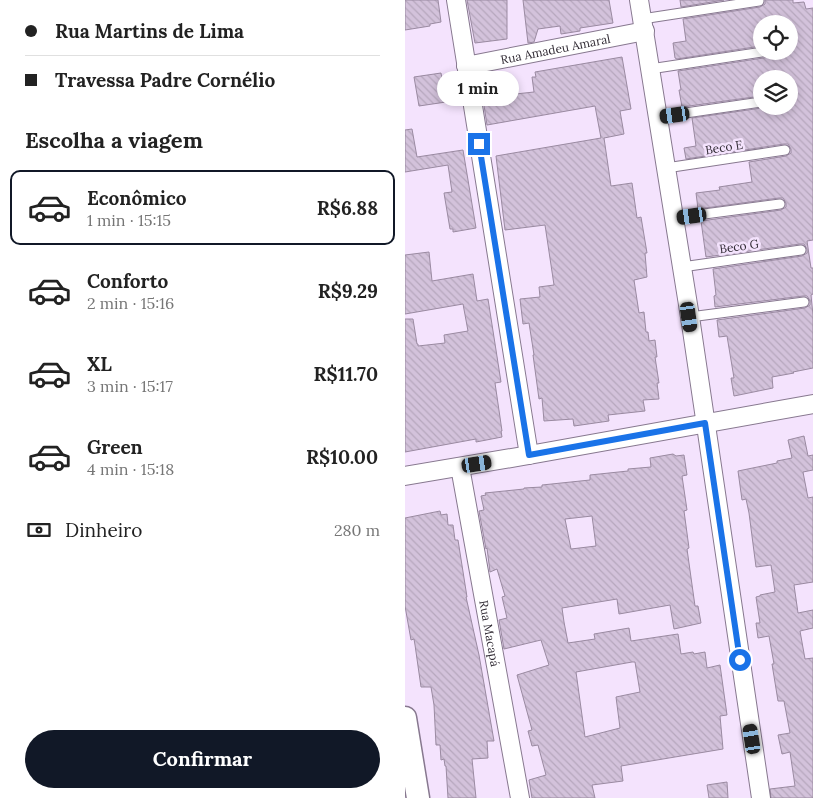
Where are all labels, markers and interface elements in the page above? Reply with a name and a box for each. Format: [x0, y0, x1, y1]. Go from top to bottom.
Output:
map controls [753, 15, 798, 115]
button: locate [753, 15, 798, 60]
text: Rua Martins de Lima [55, 19, 244, 43]
street label: Rua Amadeu Amaral [499, 30, 612, 67]
text: Travessa Padre Cornélio [55, 68, 275, 92]
button: layers [753, 70, 798, 115]
callout: 1 min [438, 72, 520, 106]
text: 1 min [458, 78, 498, 98]
car [659, 105, 690, 125]
text: Escolha a viagem [25, 126, 203, 154]
route end [468, 133, 490, 155]
street label: Beco E [704, 137, 744, 157]
icon: car [27, 185, 72, 230]
text: Econômico [87, 186, 187, 210]
text: R$6.88 [317, 196, 378, 220]
car [676, 206, 707, 226]
text: 1 min · 15:15 [87, 210, 171, 230]
street label: Beco G [718, 236, 760, 256]
icon: car [27, 268, 72, 313]
text: Conforto [87, 269, 168, 293]
text: R$9.29 [318, 279, 378, 303]
text: 2 min · 15:16 [87, 293, 174, 313]
car [679, 301, 698, 333]
icon: car [27, 351, 72, 396]
text: XL [87, 352, 112, 376]
text: R$11.70 [313, 362, 378, 386]
text: 3 min · 15:17 [87, 376, 173, 396]
icon: car [27, 434, 72, 479]
text: Green [87, 435, 143, 459]
text: R$10.00 [306, 445, 378, 469]
car [461, 454, 492, 474]
text: 4 min · 15:18 [87, 459, 174, 479]
icon: cash [25, 516, 53, 544]
text: Dinheiro [65, 518, 142, 542]
text: 280 m [334, 520, 380, 540]
street label: Rua Macapá [477, 599, 504, 668]
route start [729, 649, 751, 671]
car [742, 723, 761, 755]
button: Confirmar [25, 730, 380, 788]

